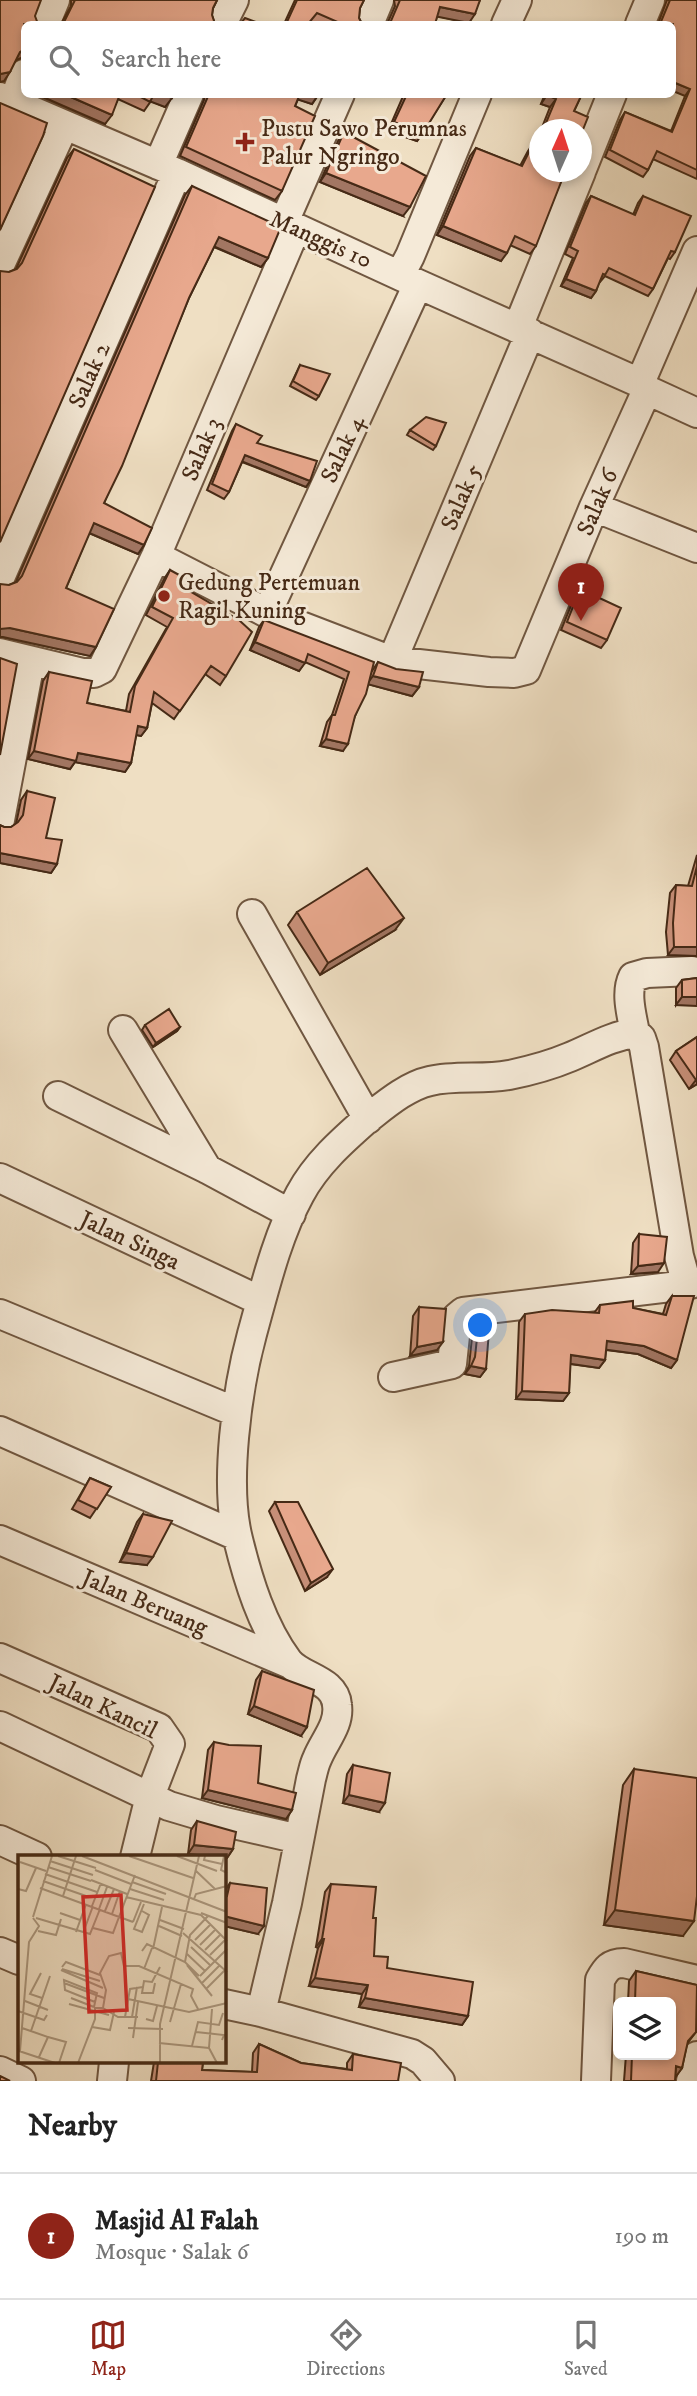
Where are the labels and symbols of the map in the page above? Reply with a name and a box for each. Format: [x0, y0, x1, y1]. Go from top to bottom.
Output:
place label: Pustu Sawo Perumnas Palur Ngringo [261, 114, 467, 172]
north arrow [529, 119, 592, 182]
marker: Pustu Sawo Perumnas Palur Ngringo [235, 132, 255, 152]
street label: Manggis 10 [265, 204, 376, 276]
street label: Salak 2 [62, 338, 118, 413]
street label: Salak 4 [314, 410, 372, 488]
street label: Salak 3 [175, 413, 229, 486]
street label: Salak 5 [435, 460, 489, 535]
street label: Salak 6 [570, 463, 626, 540]
pin: 1 [558, 563, 604, 621]
place label: Gedung Pertemuan Ragil Kuning [178, 568, 360, 626]
marker: Gedung Pertemuan Ragil Kuning [156, 588, 172, 604]
street label: Jalan Singa [73, 1204, 185, 1278]
your location [463, 1308, 497, 1342]
street label: Jalan Beruang [75, 1562, 213, 1643]
street label: Jalan Kancil [41, 1667, 163, 1747]
inset map [18, 1855, 226, 2064]

